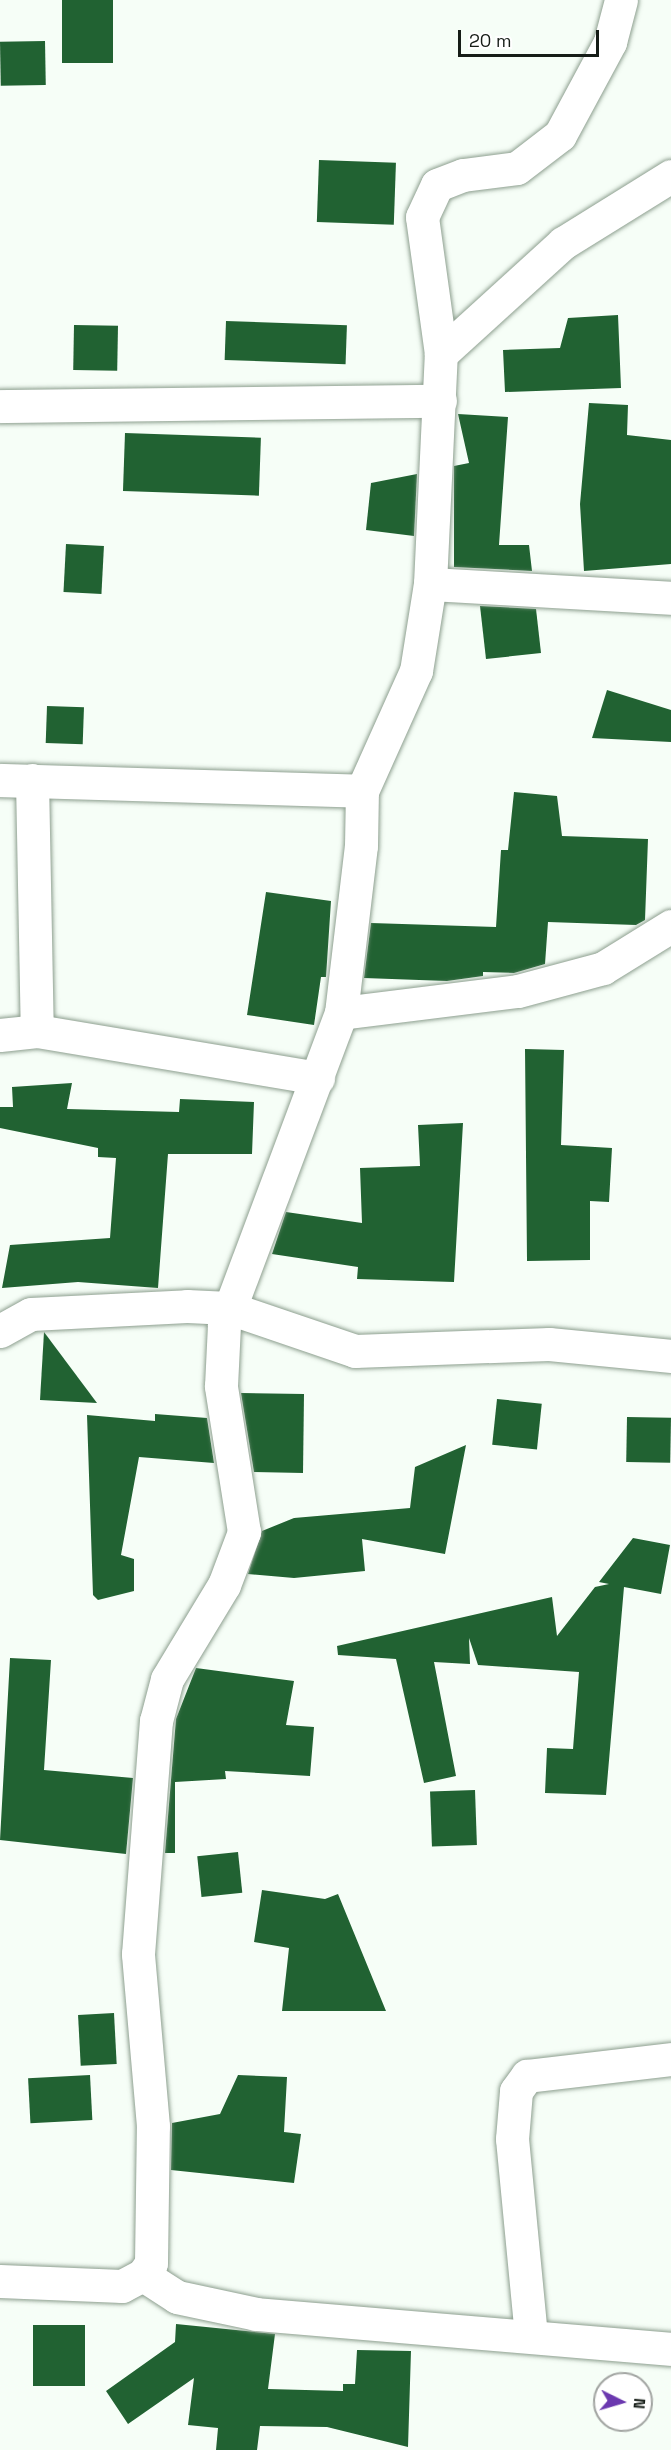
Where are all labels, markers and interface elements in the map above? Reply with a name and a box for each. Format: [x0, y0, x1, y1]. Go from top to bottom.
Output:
scale bar [461, 18, 602, 56]
text: 20 m [469, 29, 512, 52]
north arrow [593, 2372, 653, 2432]
text: N [629, 2397, 650, 2410]

